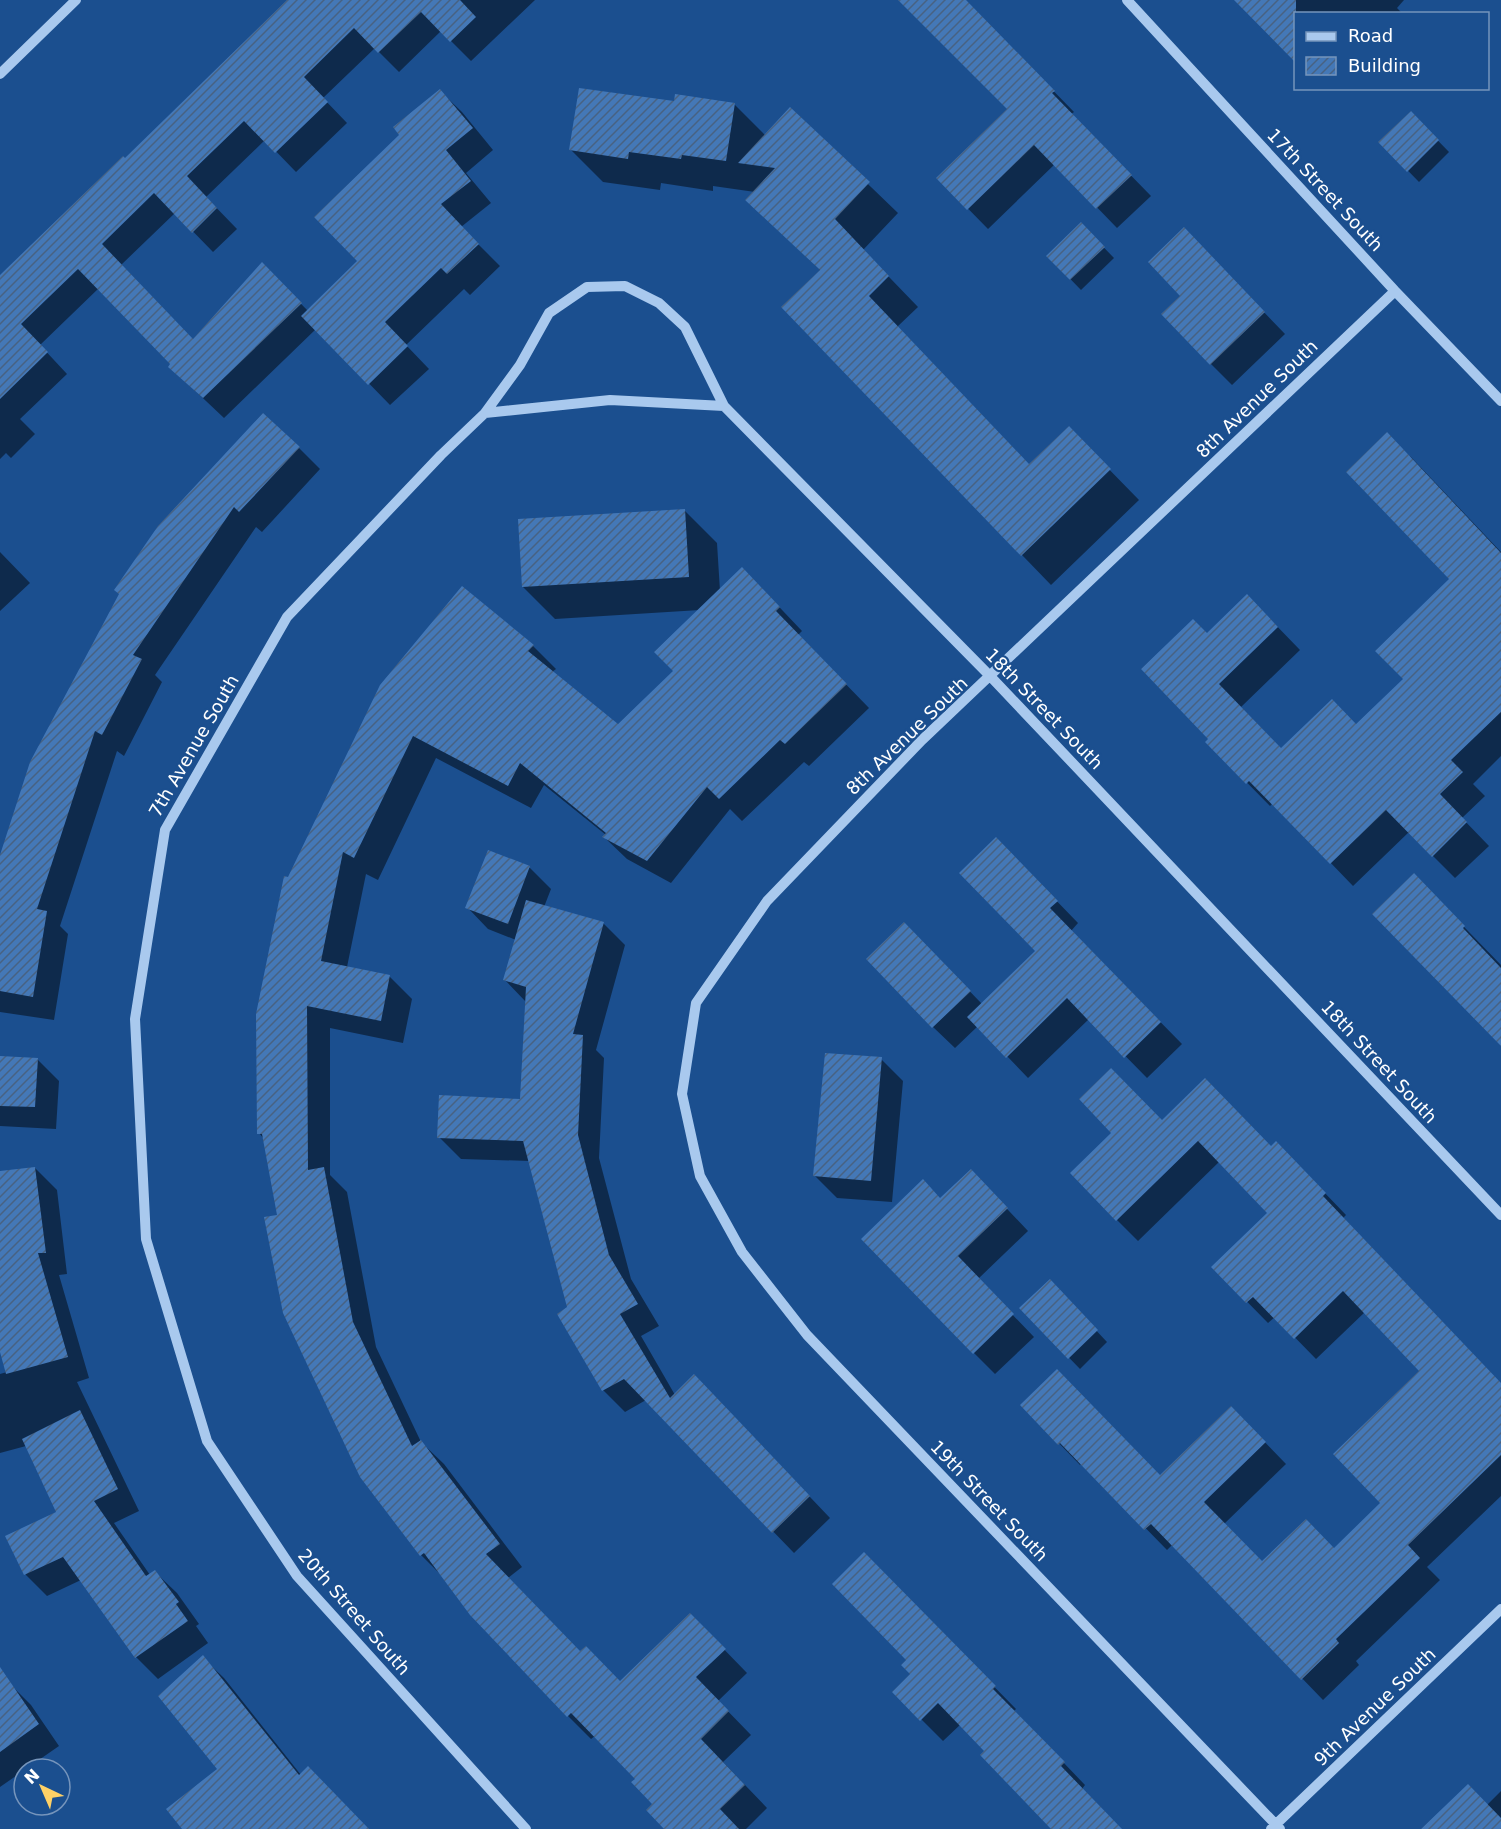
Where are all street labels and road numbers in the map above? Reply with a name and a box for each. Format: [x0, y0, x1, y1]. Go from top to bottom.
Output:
street label: 17th Street South [1263, 124, 1388, 255]
street label: 8th Avenue South [1192, 335, 1322, 462]
street label: 18th Street South [981, 644, 1107, 773]
street label: 7th Avenue South [144, 671, 243, 821]
street label: 8th Avenue South [842, 672, 972, 799]
street label: 18th Street South [1317, 996, 1442, 1127]
street label: 19th Street South [926, 1436, 1052, 1565]
street label: 20th Street South [294, 1544, 415, 1679]
street label: 9th Avenue South [1310, 1643, 1440, 1770]

